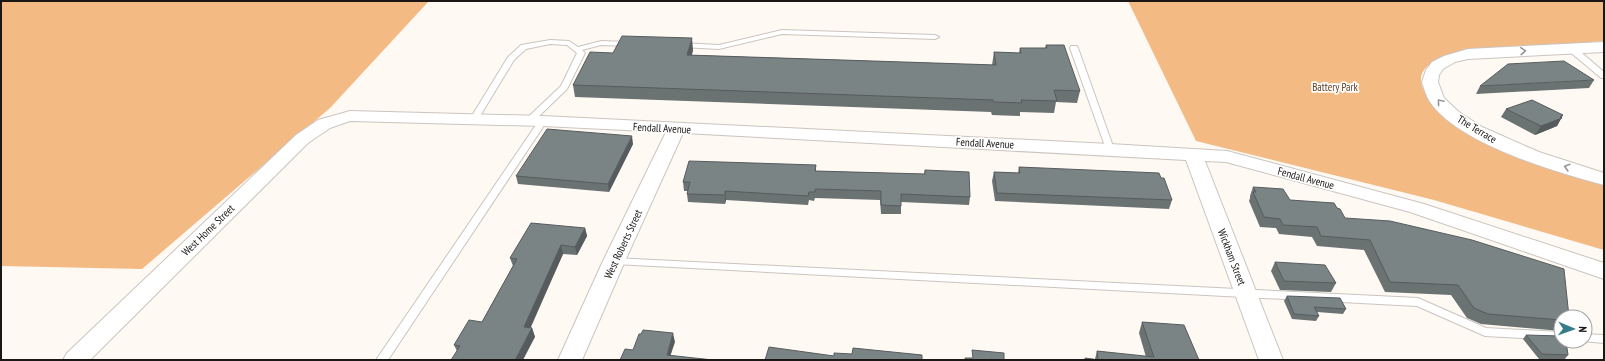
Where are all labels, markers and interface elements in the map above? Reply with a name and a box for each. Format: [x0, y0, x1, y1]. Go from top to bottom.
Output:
one-way arrow [1520, 46, 1526, 55]
park label: Battery Park [1312, 80, 1359, 94]
one-way arrow [1438, 99, 1445, 107]
street label: The Terrace [1455, 112, 1500, 146]
street label: Fendall Avenue [633, 119, 692, 137]
street label: Fendall Avenue [956, 134, 1015, 152]
one-way arrow [1563, 163, 1570, 172]
street label: Fendall Avenue [1276, 164, 1336, 192]
street label: West Home Street [179, 201, 237, 259]
street label: West Roberts Street [601, 207, 645, 281]
street label: Wickham Street [1215, 227, 1249, 287]
north arrow [1553, 309, 1593, 349]
text: N [1576, 326, 1590, 333]

